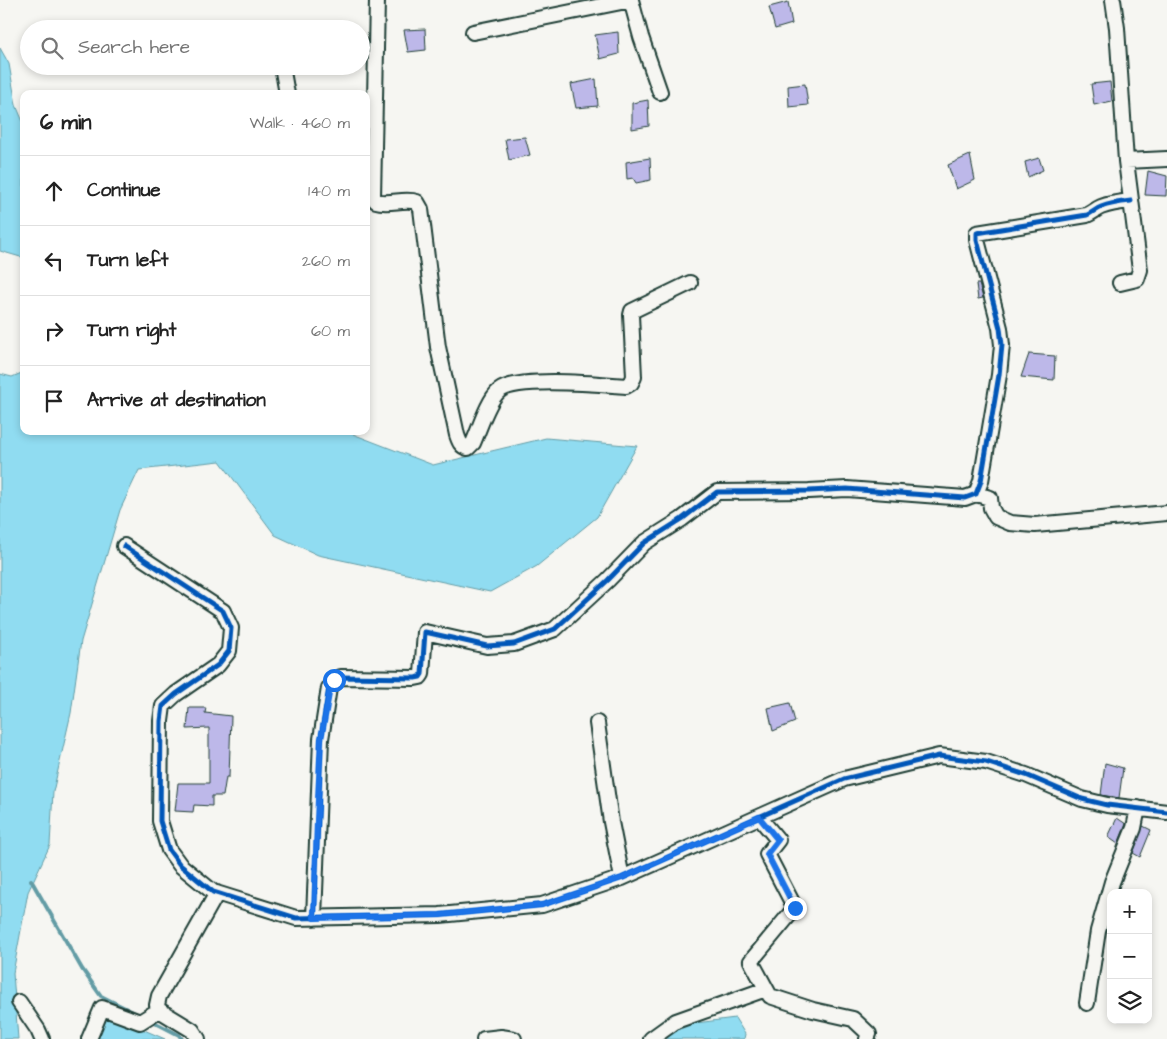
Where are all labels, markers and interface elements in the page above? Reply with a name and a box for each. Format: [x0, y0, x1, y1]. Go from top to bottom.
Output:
search box [20, 20, 370, 75]
icon: search [38, 34, 66, 62]
text: Search here [78, 34, 190, 61]
text: 6 min [40, 108, 92, 137]
text: Walk · 460 m [250, 112, 350, 134]
icon: ahead [40, 177, 68, 205]
text: Continue [87, 177, 161, 204]
text: 140 m [308, 180, 350, 202]
icon: left [40, 247, 68, 275]
text: Turn left [87, 247, 168, 274]
text: 260 m [302, 250, 350, 272]
icon: right [40, 317, 68, 345]
text: Turn right [87, 317, 176, 344]
text: 60 m [311, 320, 350, 342]
icon: arrive [40, 387, 68, 415]
text: Arrive at destination [87, 387, 266, 414]
route start [323, 669, 346, 692]
map controls [1107, 889, 1152, 1024]
button: + [1107, 889, 1152, 934]
route end [784, 897, 807, 920]
button: − [1107, 934, 1152, 979]
button: layers [1107, 979, 1152, 1024]

